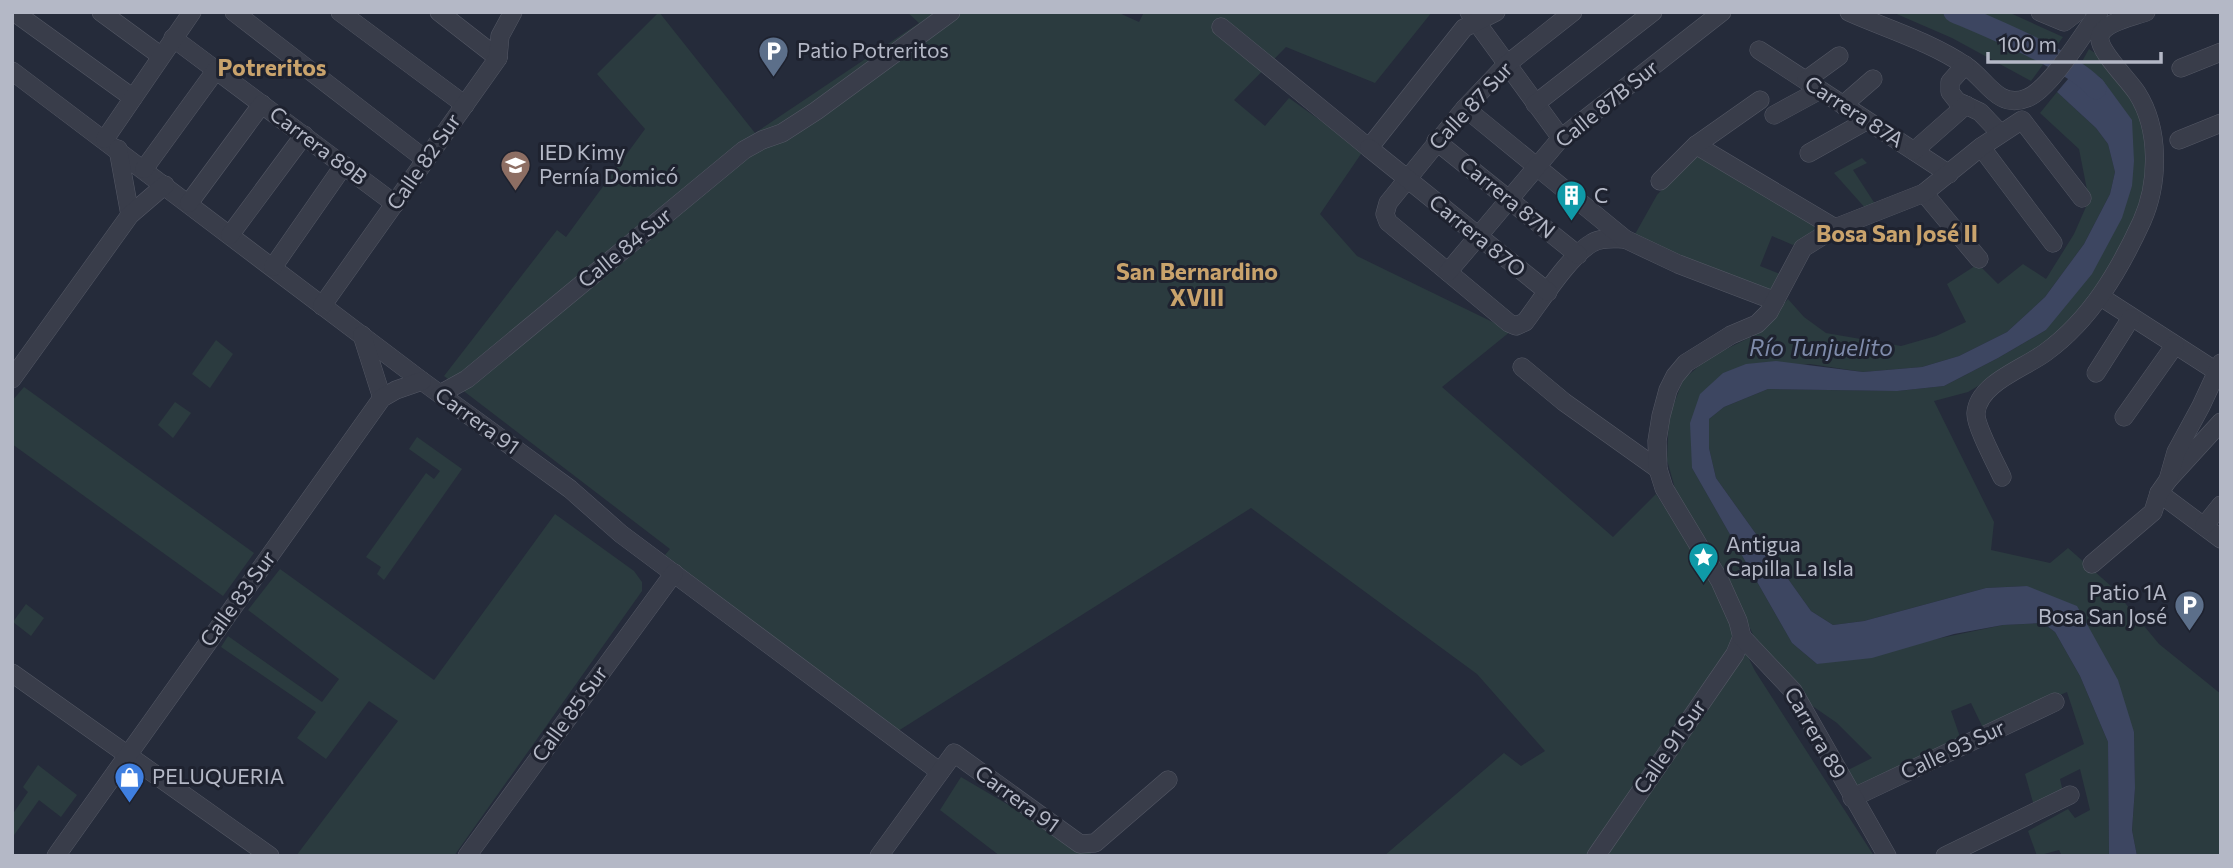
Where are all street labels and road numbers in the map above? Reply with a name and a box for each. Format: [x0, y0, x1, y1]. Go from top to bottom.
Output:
street label: Calle 87B Sur [1550, 54, 1662, 152]
street label: Calle 87 Sur [1423, 56, 1517, 154]
street label: Carrera 87A [1801, 70, 1909, 152]
street label: Carrera 89B [265, 100, 372, 189]
street label: Calle 82 Sur [380, 108, 465, 214]
street label: Carrera 87N [1455, 151, 1561, 243]
street label: Carrera 87O [1425, 188, 1531, 281]
street label: Calle 84 Sur [572, 202, 676, 292]
street label: Carrera 91 [431, 381, 525, 459]
street label: Calle 83 Sur [194, 545, 280, 651]
street label: Calle 85 Sur [526, 660, 612, 766]
street label: Carrera 89 [1780, 682, 1853, 782]
street label: Calle 91 Sur [1627, 694, 1710, 798]
street label: Calle 93 Sur [1896, 714, 2009, 784]
street label: Carrera 91 [971, 759, 1065, 837]

